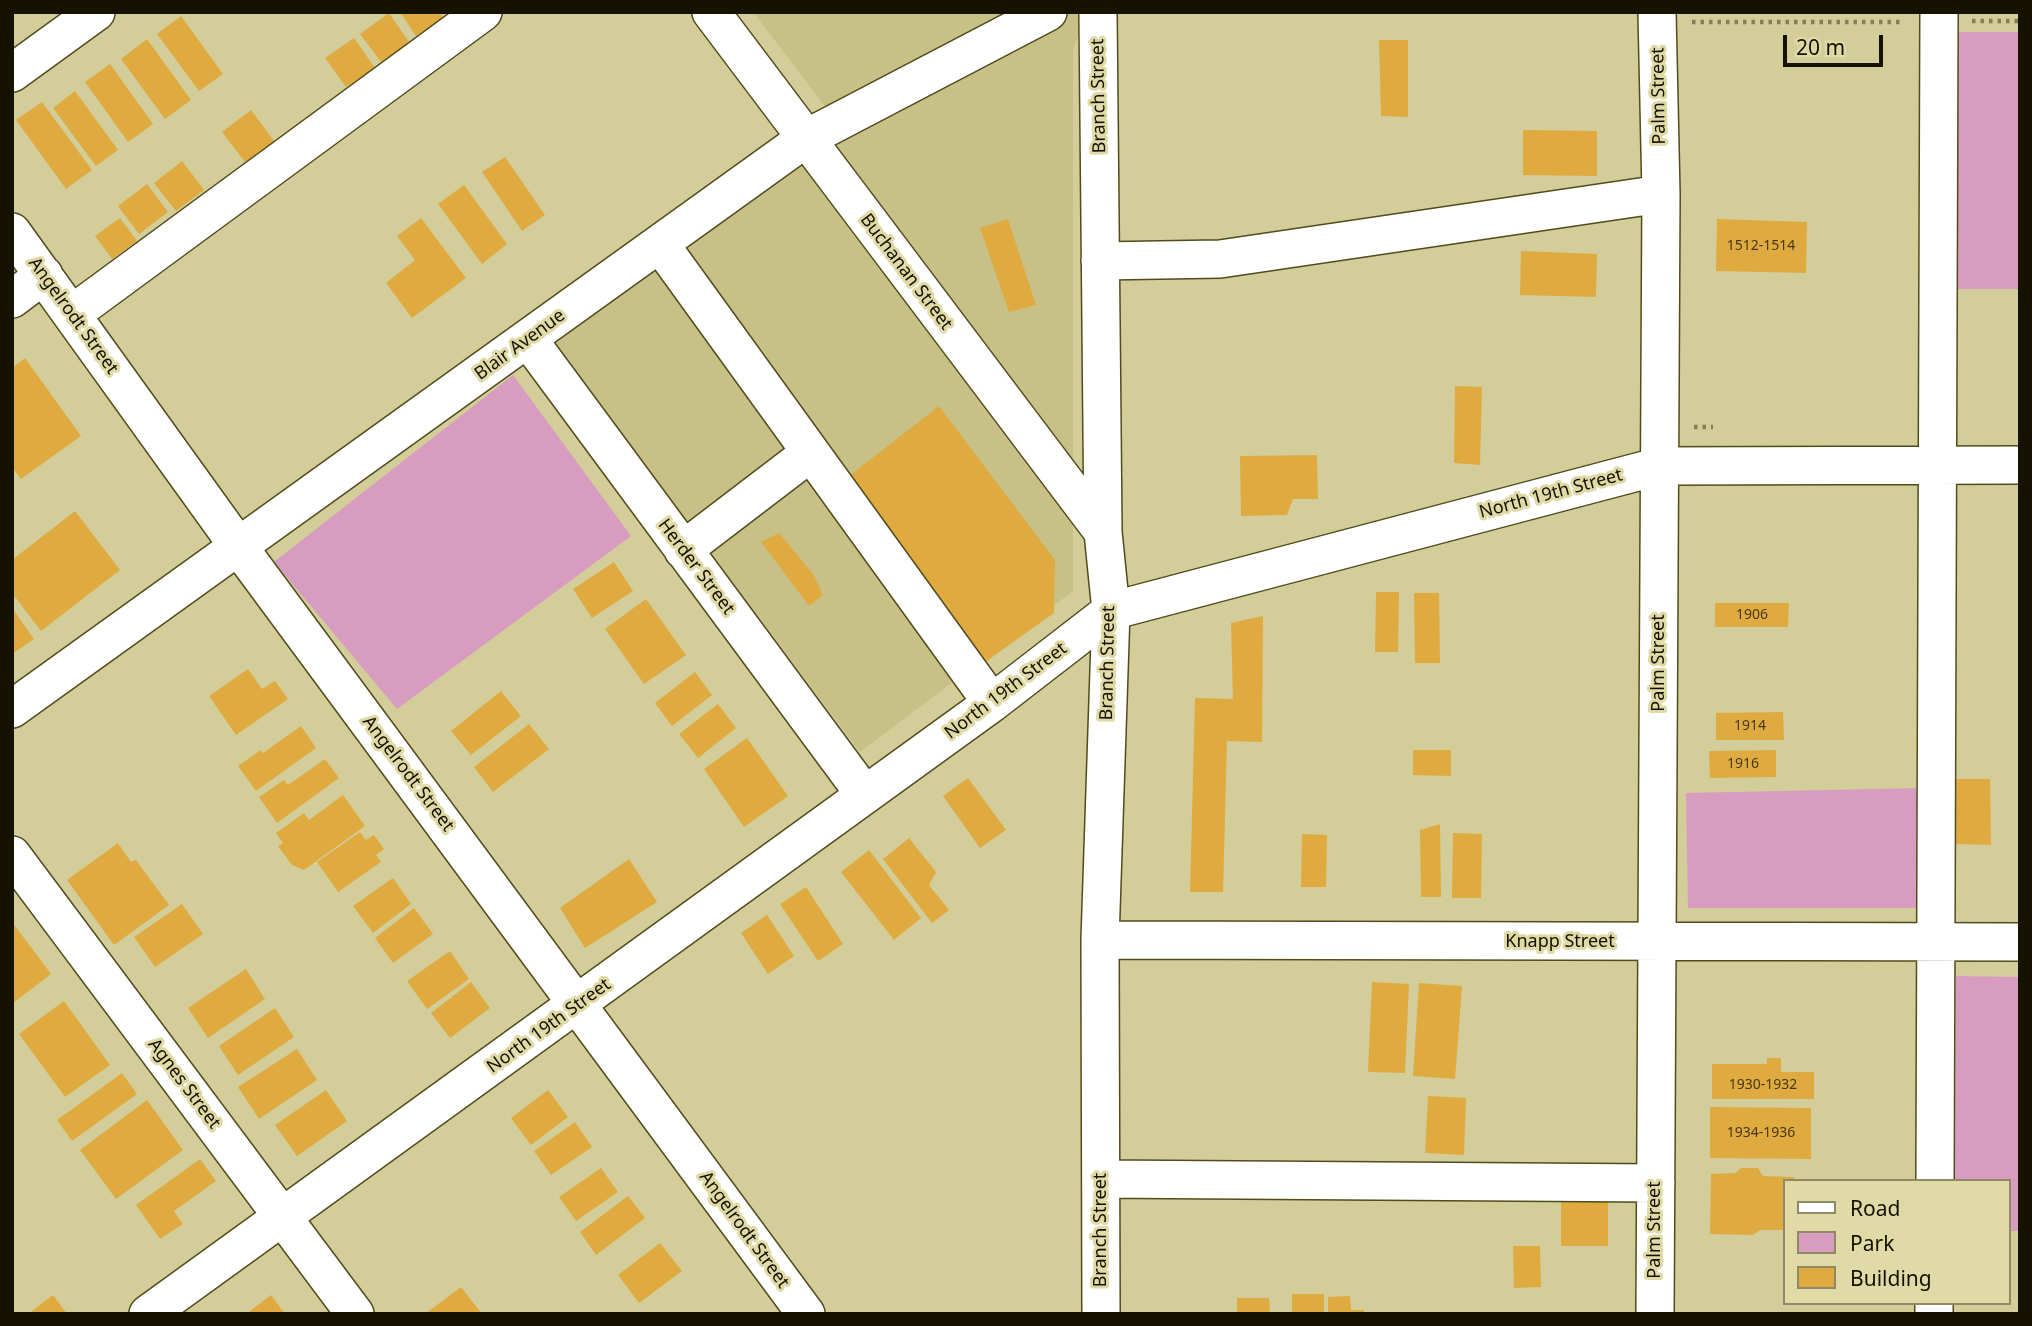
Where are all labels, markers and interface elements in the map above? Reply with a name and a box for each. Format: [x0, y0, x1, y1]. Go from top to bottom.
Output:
scale bar [1787, 21, 1887, 65]
text: 20 m [1796, 33, 1845, 61]
street label: Branch Street [1087, 38, 1111, 154]
street label: Palm Street [1647, 47, 1671, 145]
street label: Buchanan Street [855, 210, 957, 334]
house number: 1512-1514 [1727, 238, 1795, 254]
street label: Angelrodt Street [23, 253, 123, 379]
street label: Blair Avenue [471, 305, 569, 385]
street label: North 19th Street [1477, 464, 1625, 524]
street label: Herder Street [653, 515, 739, 619]
street label: Branch Street [1096, 605, 1120, 721]
house number: 1906 [1736, 607, 1768, 623]
street label: Palm Street [1648, 614, 1670, 712]
street label: North 19th Street [941, 638, 1071, 744]
street label: Angelrodt Street [358, 712, 458, 836]
house number: 1914 [1734, 718, 1766, 734]
house number: 1916 [1727, 756, 1759, 772]
street label: Knapp Street [1505, 931, 1615, 953]
street label: North 19th Street [483, 974, 615, 1078]
street label: Agnes Street [143, 1035, 225, 1133]
house number: 1930-1932 [1729, 1077, 1797, 1093]
house number: 1934-1936 [1727, 1125, 1795, 1141]
street label: Angelrodt Street [694, 1167, 794, 1293]
street label: Branch Street [1090, 1173, 1112, 1287]
legend [1784, 1179, 2011, 1305]
street label: Palm Street [1644, 1181, 1666, 1279]
text: Road [1850, 1194, 1900, 1222]
text: Park [1850, 1229, 1894, 1257]
text: Building [1850, 1264, 1932, 1292]

